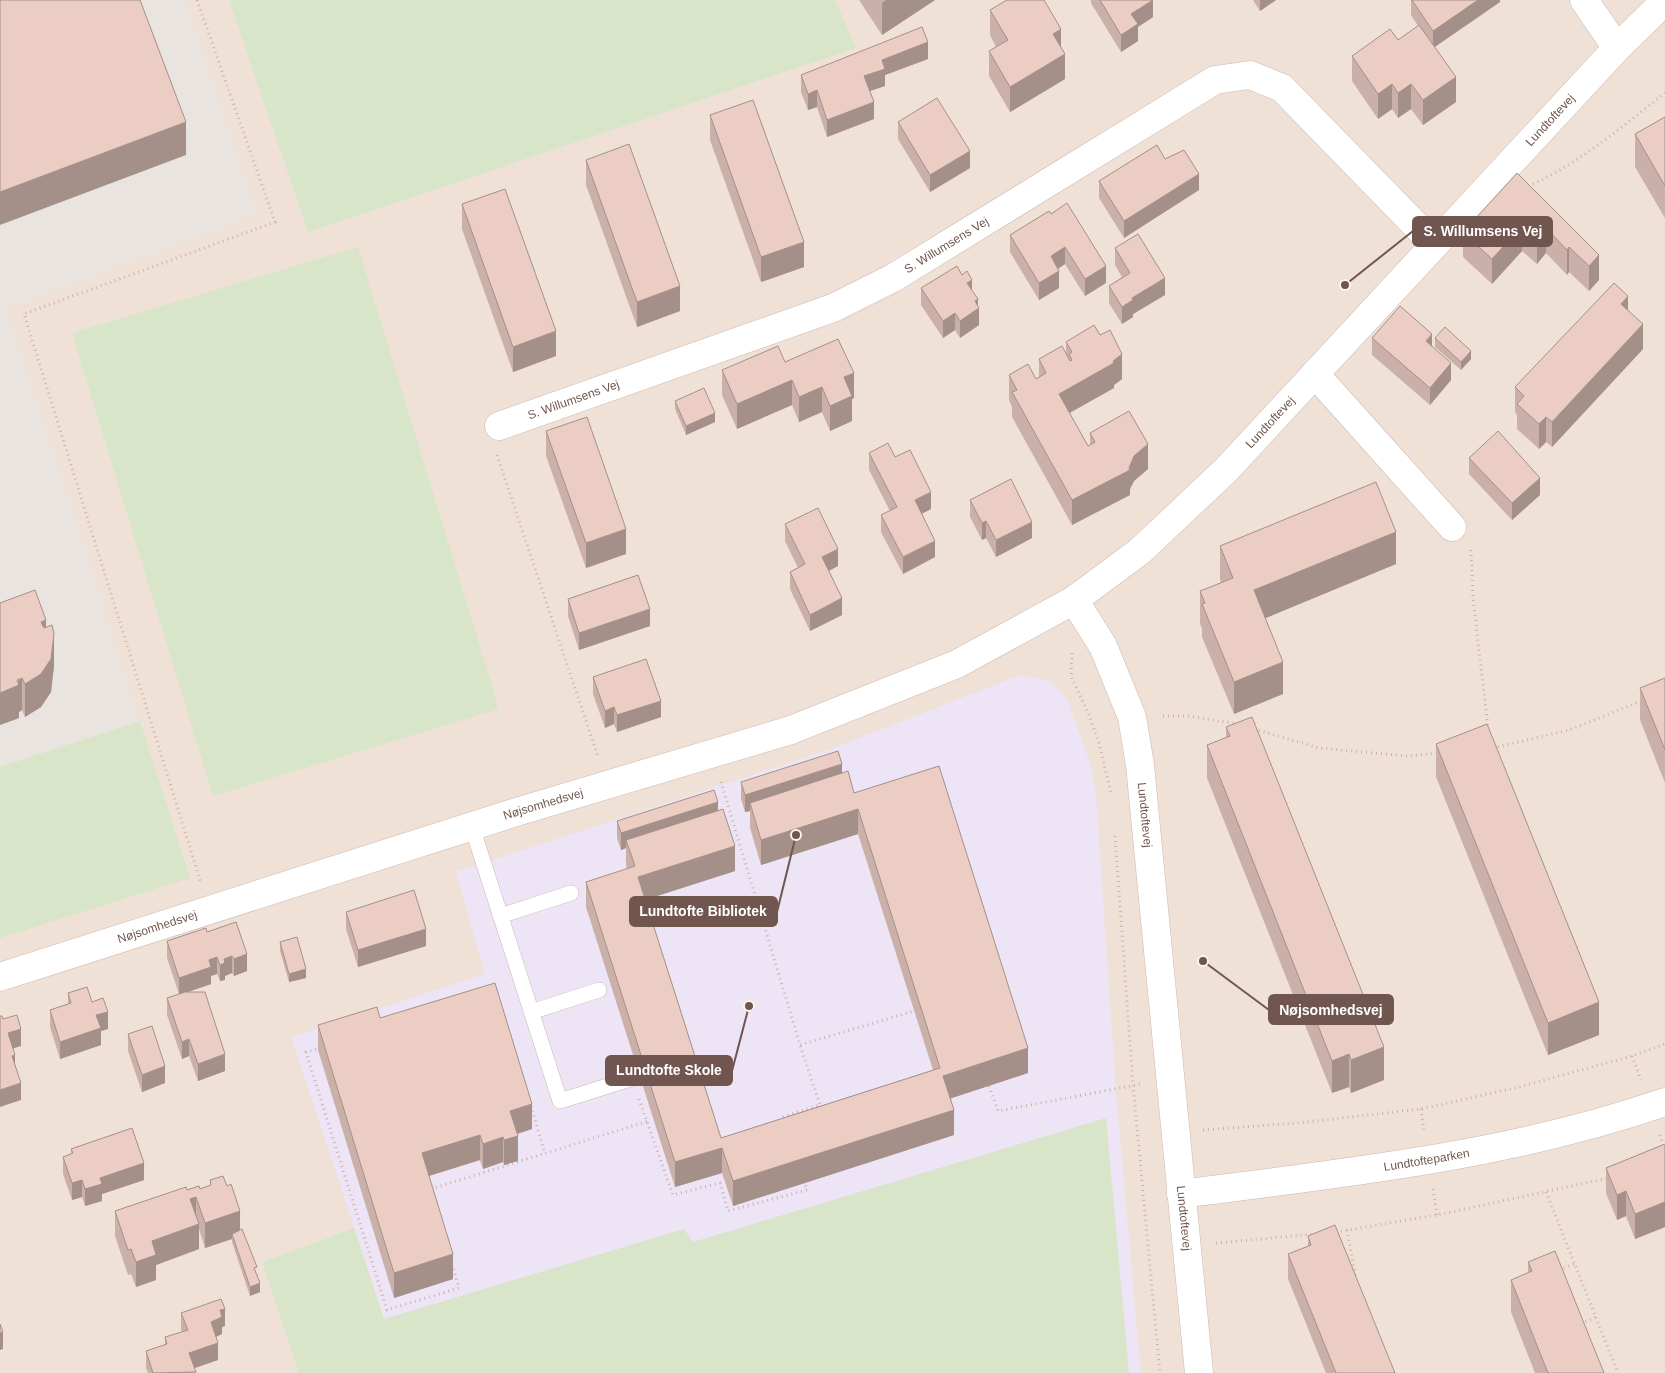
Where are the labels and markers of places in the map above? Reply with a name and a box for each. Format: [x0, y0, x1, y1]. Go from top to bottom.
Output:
callout: S. Willumsens Vej [1413, 217, 1552, 246]
callout: Lundtofte Bibliotek [630, 897, 777, 926]
callout: Nøjsomhedsvej [1269, 995, 1393, 1024]
callout: Lundtofte Skole [606, 1056, 732, 1085]

